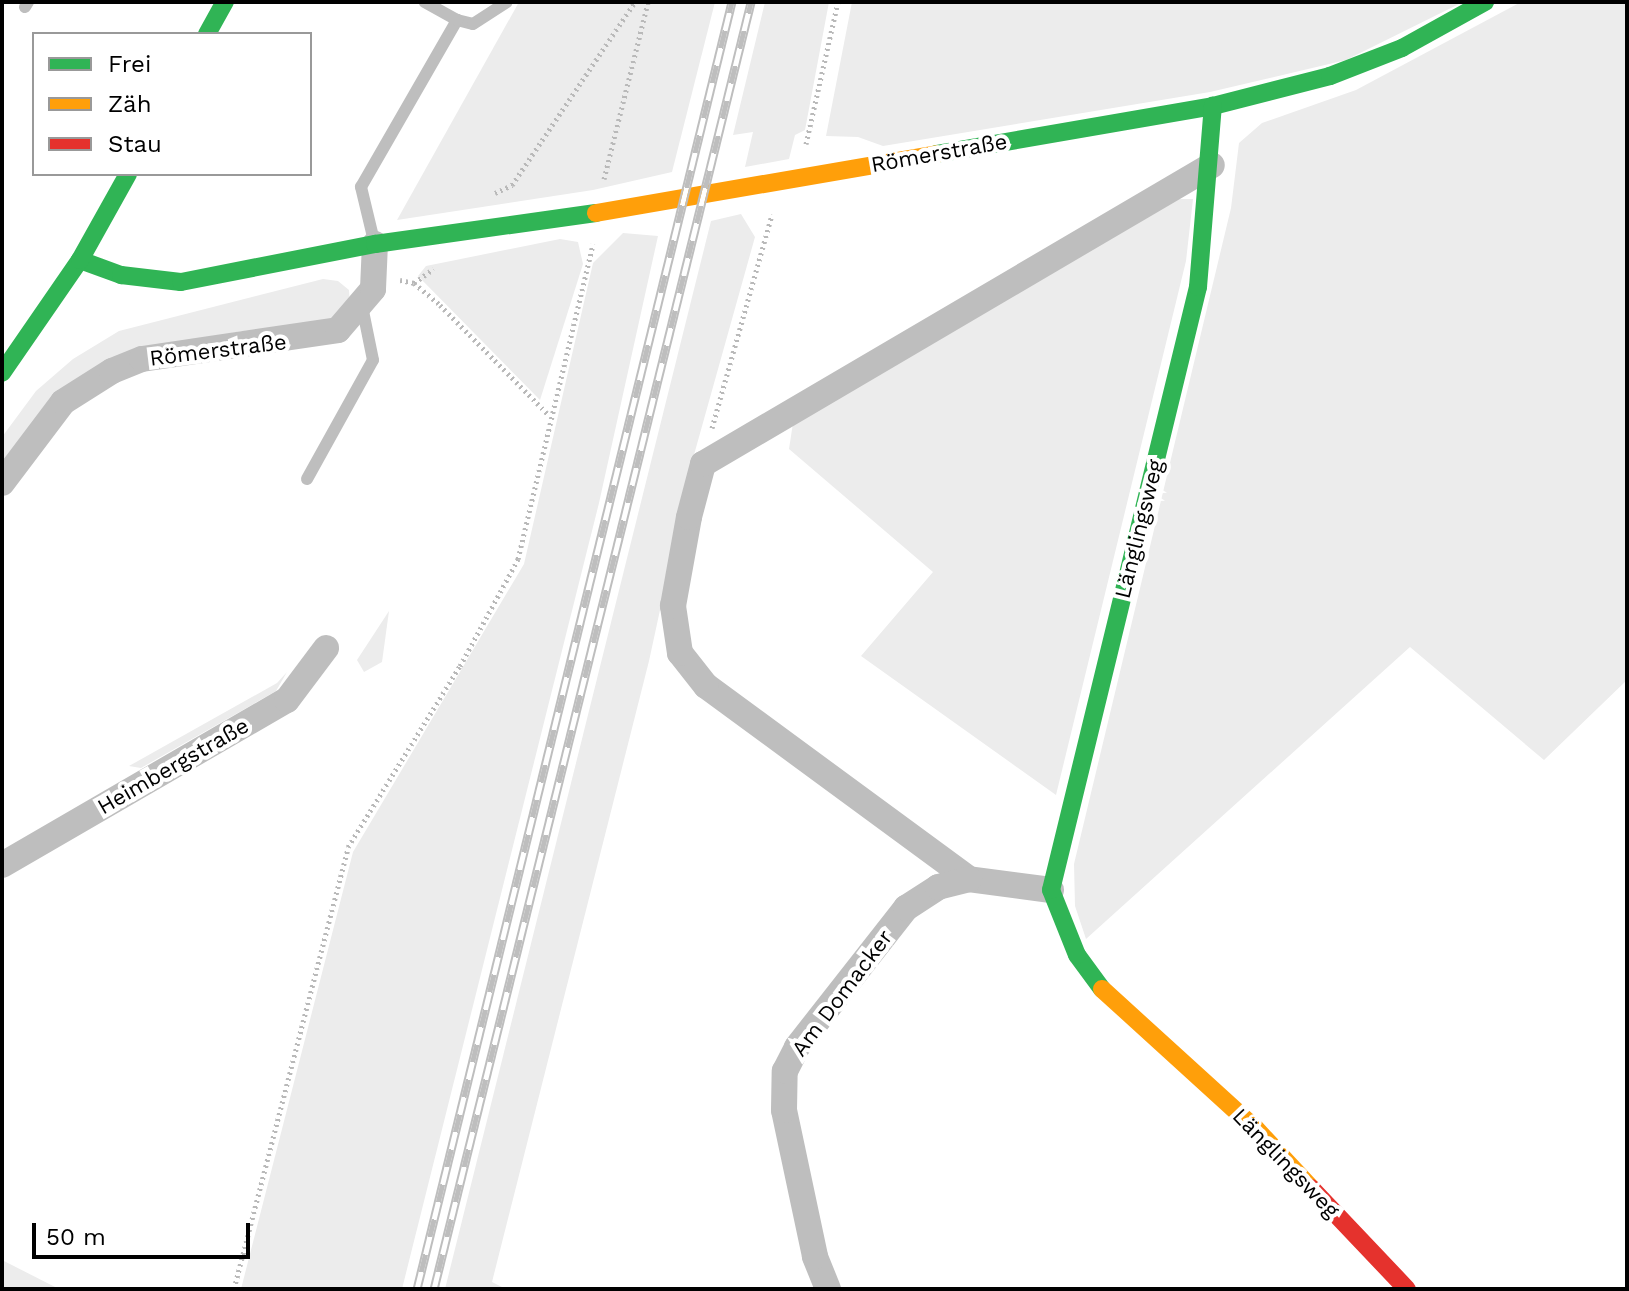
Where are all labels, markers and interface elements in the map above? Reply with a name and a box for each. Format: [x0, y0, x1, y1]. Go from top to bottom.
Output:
legend [32, 32, 312, 176]
text: Frei [108, 50, 151, 78]
text: Zäh [108, 90, 152, 118]
street label: Römerstraße [869, 128, 1009, 178]
text: Stau [108, 130, 162, 158]
street label: Römerstraße [148, 328, 288, 372]
street label: Länglingsweg [1109, 457, 1169, 601]
street label: Heimbergstraße [93, 712, 253, 820]
street label: Am Domacker [786, 925, 898, 1061]
street label: Länglingsweg [1227, 1103, 1345, 1223]
scale bar [36, 1207, 254, 1257]
text: 50 m [46, 1223, 106, 1251]

